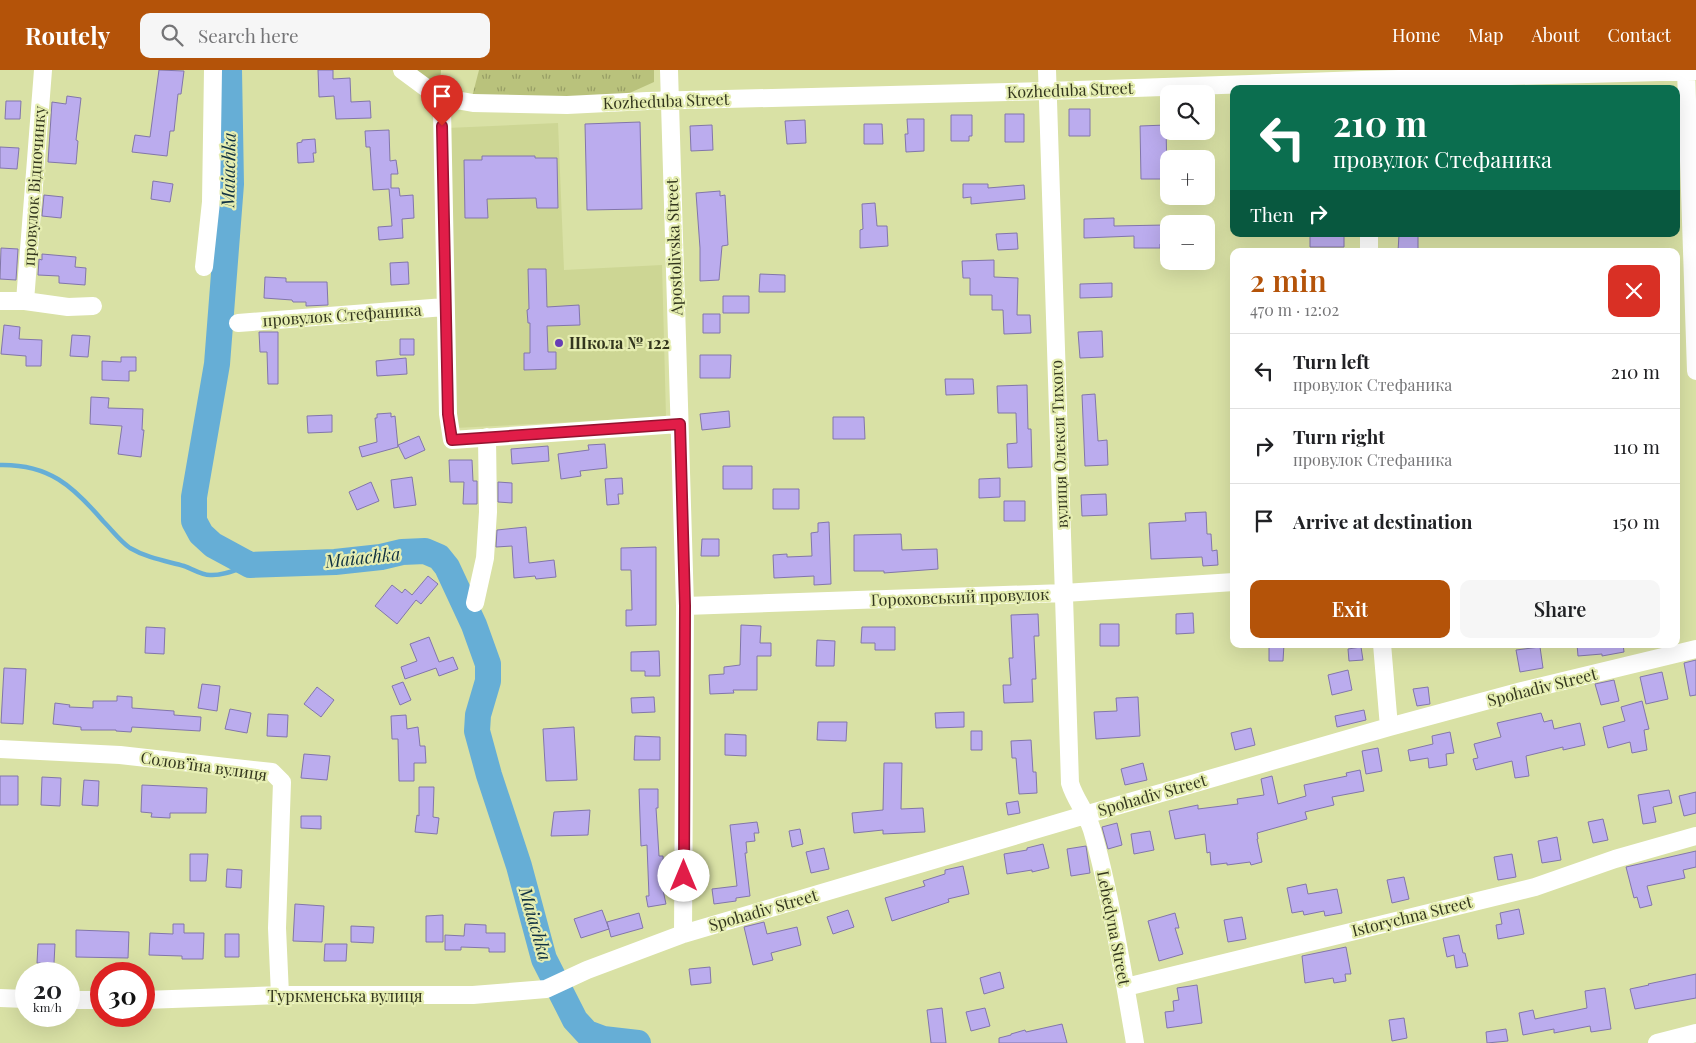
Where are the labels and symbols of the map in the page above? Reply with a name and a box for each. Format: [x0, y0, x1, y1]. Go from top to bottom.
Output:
pin [421, 75, 463, 126]
street label: Kozheduba Street [1006, 77, 1134, 102]
street label: Kozheduba Street [602, 88, 730, 113]
street label: провулок Відпочинку [17, 105, 50, 267]
water label: Maiachka [215, 132, 241, 209]
street label: Apostolivska Street [661, 178, 686, 317]
street label: провулок Стефаника [262, 298, 422, 331]
place label: Школа № 122 [569, 332, 670, 353]
marker: Школа № 122 [553, 337, 565, 349]
street label: вулиця Олекси Тихого [1045, 359, 1072, 529]
water label: Maiachka [323, 541, 402, 573]
street label: Гороховський провулок [871, 583, 1049, 610]
street label: Spohadiv Street [1485, 663, 1599, 710]
street label: Соловʼїна вулиця [139, 746, 269, 785]
street label: Spohadiv Street [1095, 769, 1209, 820]
position arrow [657, 849, 709, 901]
street label: Lebedyna Street [1093, 869, 1136, 987]
water label: Maiachka [514, 883, 558, 963]
street label: Spohadiv Street [706, 884, 820, 935]
street label: Istorychna Street [1349, 890, 1475, 941]
speed limit sign: 30 [90, 962, 155, 1027]
street label: Туркменська вулиця [267, 985, 423, 1006]

